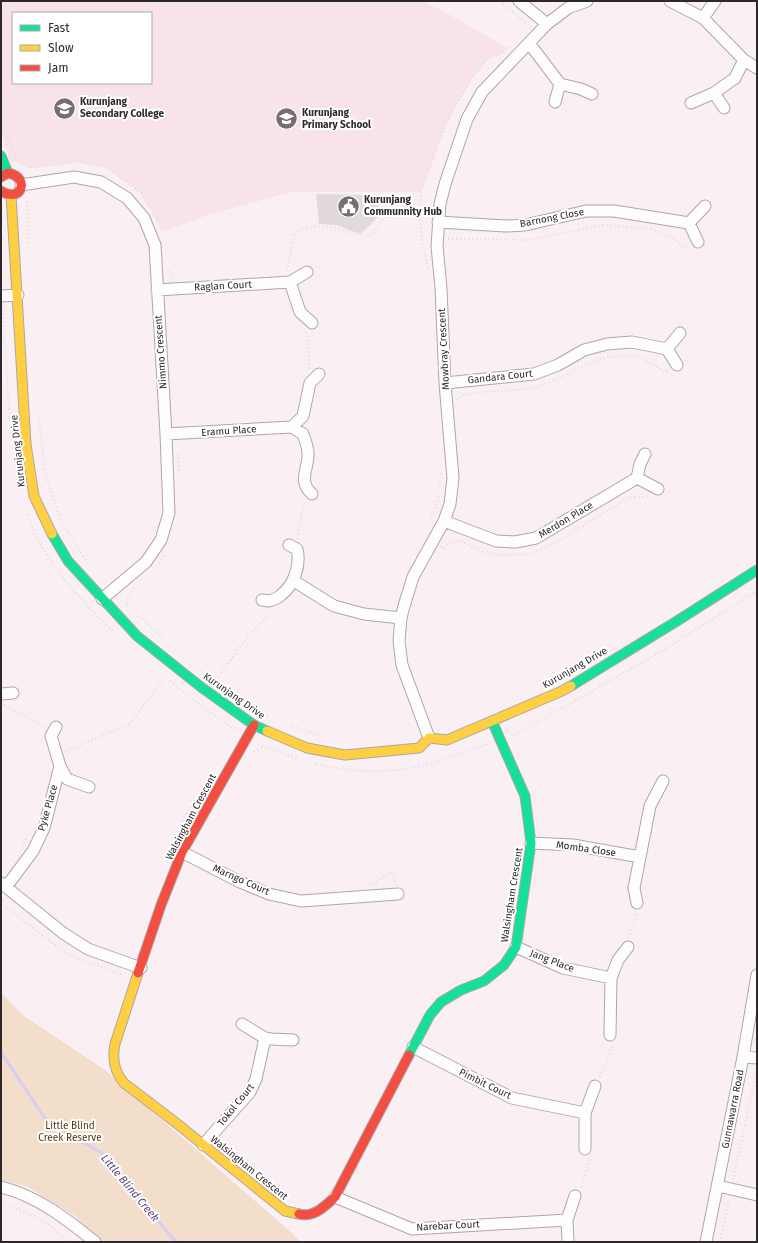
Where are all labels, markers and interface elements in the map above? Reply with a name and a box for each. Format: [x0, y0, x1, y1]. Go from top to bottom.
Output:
legend [12, 12, 152, 84]
text: Fast [48, 21, 70, 35]
text: Slow [48, 41, 74, 55]
text: Jam [48, 61, 68, 75]
school or university icon: Kurunjang Secondary College [52, 95, 78, 121]
place label: Kurunjang Secondary College [80, 96, 165, 120]
school or university icon: Kurunjang Primary School [274, 106, 300, 132]
place label: Kurunjang Primary School [302, 107, 371, 131]
public building icon: Kurunjang Communnity Hub [335, 193, 361, 219]
place label: Kurunjang Communnity Hub [364, 194, 442, 218]
street label: Barnong Close [519, 206, 585, 230]
street label: Raglan Court [194, 278, 253, 294]
street label: Mowbray Crescent [436, 307, 452, 390]
street label: Nimmo Crescent [152, 314, 170, 389]
street label: Gandara Court [467, 368, 533, 386]
street label: Kurunjang Drive [8, 414, 28, 488]
street label: Eramu Place [201, 423, 257, 439]
street label: Merdon Place [537, 499, 595, 541]
street label: Kurunjang Drive [541, 645, 609, 691]
street label: Kurunjang Drive [201, 670, 267, 722]
street label: Walsingham Crescent [163, 771, 219, 862]
street label: Pyke Place [36, 783, 60, 833]
street label: Momba Close [555, 839, 617, 859]
street label: Walsingham Crescent [499, 846, 525, 943]
street label: Marngo Court [211, 862, 272, 898]
street label: Jang Place [528, 947, 576, 975]
street label: Pimbit Court [457, 1066, 513, 1102]
street label: Gunnawarra Road [719, 1068, 747, 1150]
street label: Tokol Court [215, 1081, 257, 1129]
park label: Little Blind Creek Reserve [38, 1120, 102, 1144]
street label: Walsingham Crescent [208, 1133, 290, 1203]
water label: Little Blind Creek [98, 1152, 162, 1224]
street label: Narebar Court [416, 1218, 480, 1234]

